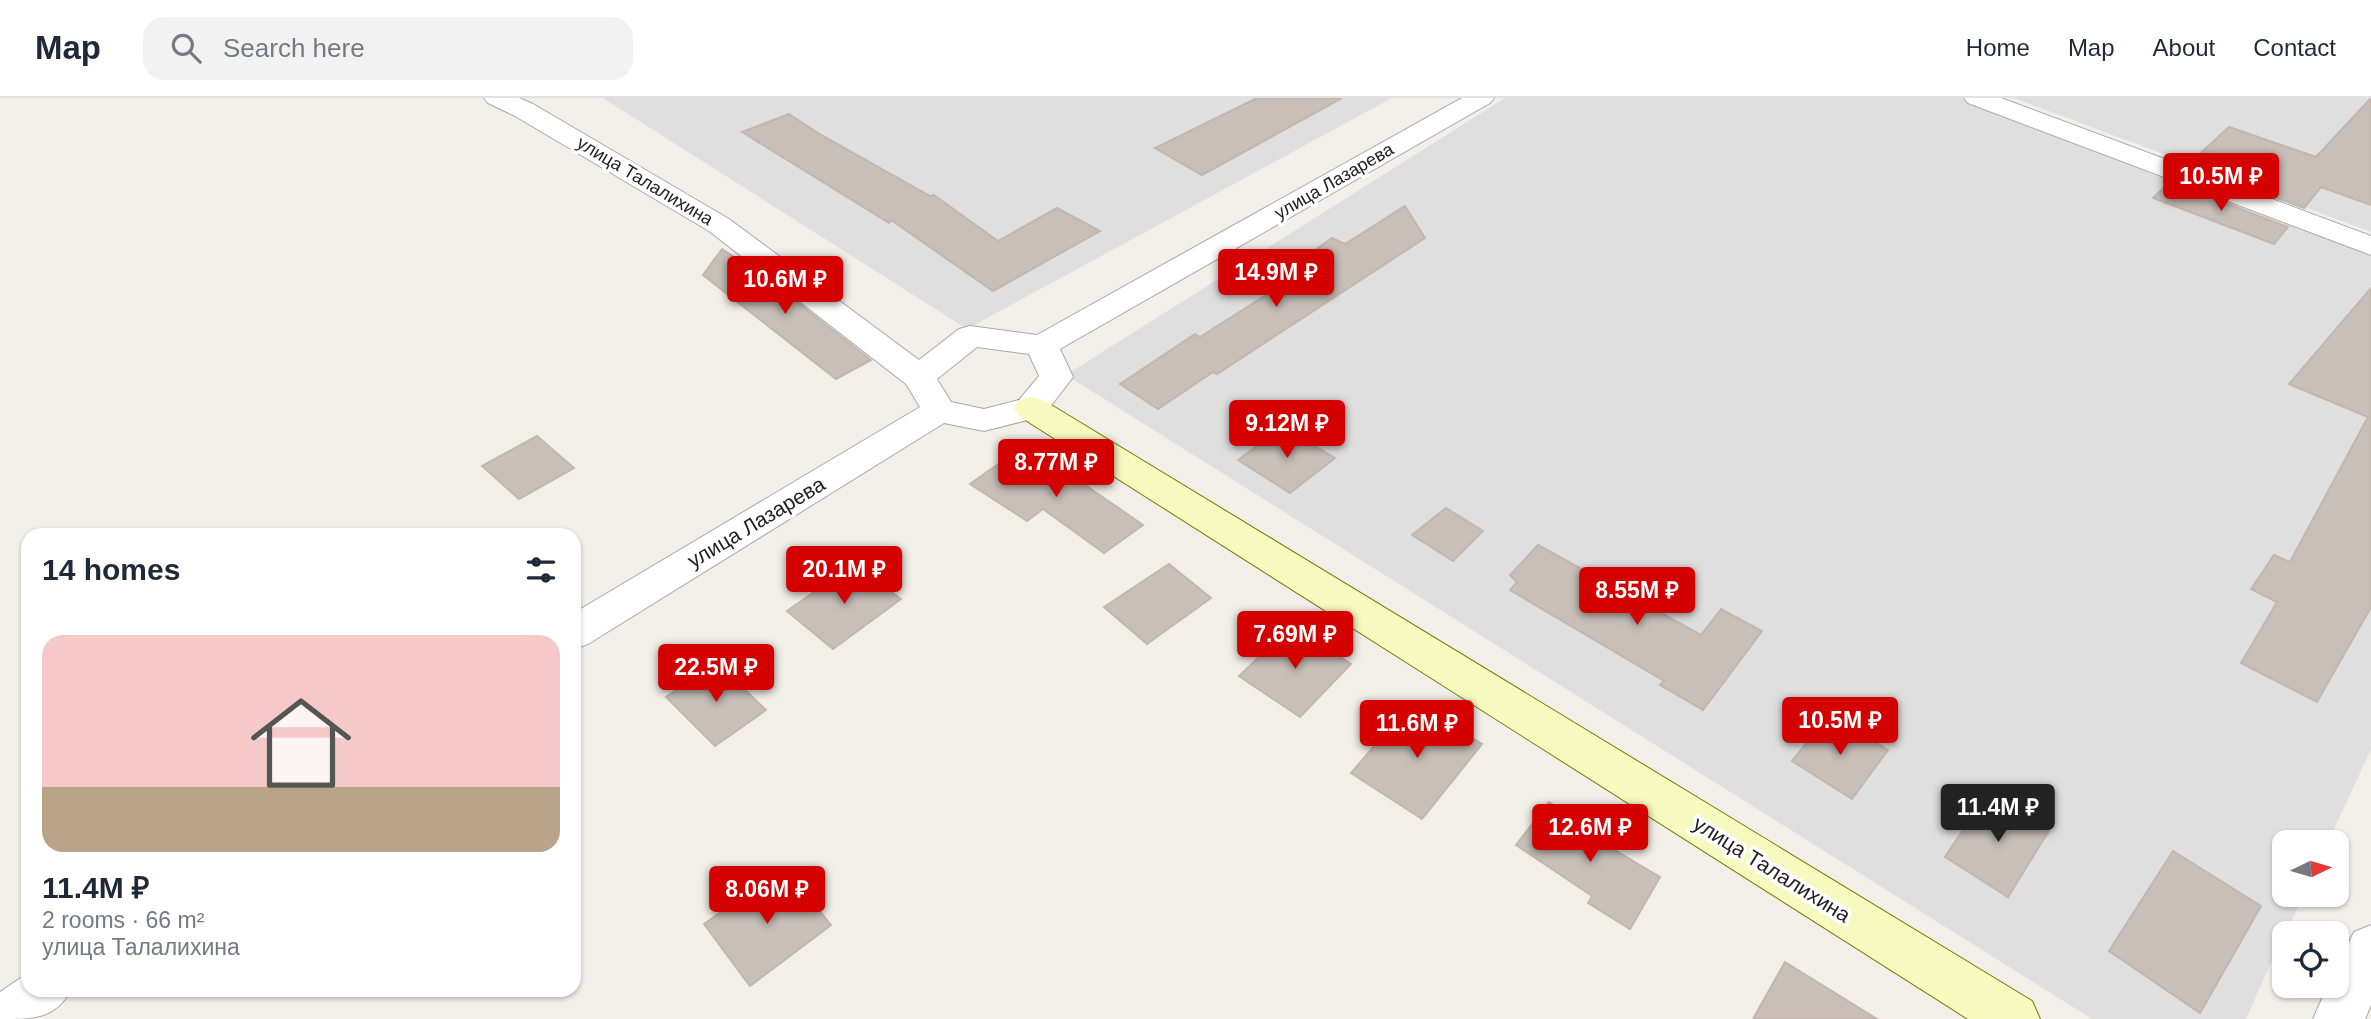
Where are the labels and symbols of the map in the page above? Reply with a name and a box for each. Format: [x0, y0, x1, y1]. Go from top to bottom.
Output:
street label: улица Талалихина [574, 133, 717, 230]
street label: улица Лазарева [1271, 138, 1398, 223]
pin: 10.5M ₽ [2156, 153, 2286, 213]
pin: 14.9M ₽ [1211, 250, 1341, 309]
pin: 10.6M ₽ [720, 256, 850, 316]
pin: 9.12M ₽ [1222, 400, 1352, 460]
pin: 8.77M ₽ [991, 440, 1121, 499]
street label: улица Лазарева [683, 472, 829, 572]
pin: 20.1M ₽ [779, 546, 909, 606]
pin: 8.55M ₽ [1572, 568, 1702, 627]
pin: 7.69M ₽ [1230, 612, 1360, 671]
pin: 22.5M ₽ [651, 644, 781, 704]
pin: 10.5M ₽ [1775, 698, 1905, 757]
pin: 11.6M ₽ [1352, 700, 1482, 760]
pin: 11.4M ₽ [1933, 784, 2063, 844]
pin: 12.6M ₽ [1525, 804, 1655, 864]
street label: улица Талалихина [1689, 811, 1855, 927]
north arrow [2272, 830, 2348, 906]
pin: 8.06M ₽ [702, 866, 832, 926]

